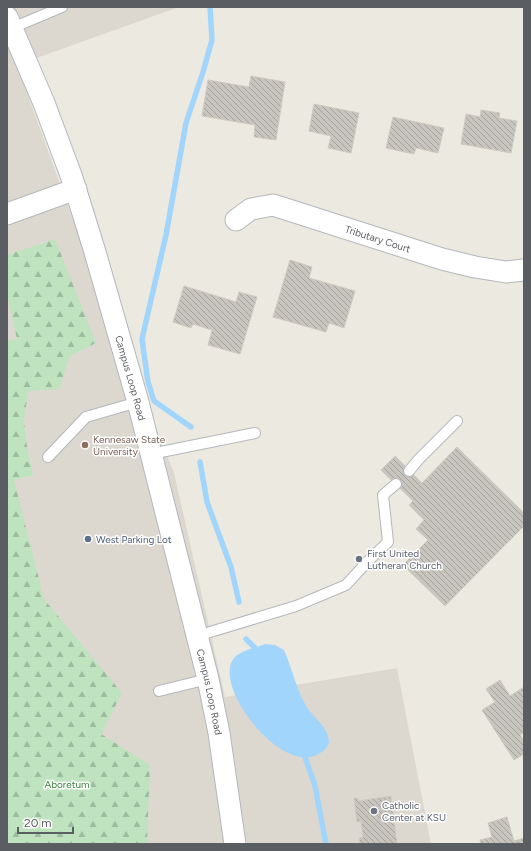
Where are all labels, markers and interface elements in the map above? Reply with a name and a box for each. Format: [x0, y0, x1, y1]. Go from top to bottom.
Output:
street label: Tributary Court [343, 222, 412, 256]
street label: Campus Loop Road [112, 334, 148, 422]
place label: Kennesaw State University [93, 433, 166, 458]
marker: Kennesaw State University [80, 440, 90, 450]
place label: West Parking Lot [96, 533, 172, 546]
marker: West Parking Lot [83, 534, 93, 544]
place label: First United Lutheran Church [367, 547, 442, 572]
marker: First United Lutheran Church [354, 554, 364, 564]
street label: Campus Loop Road [194, 648, 225, 736]
park label: Aboretum [44, 778, 90, 791]
place label: Catholic Center at KSU [382, 799, 446, 824]
marker: Catholic Center at KSU [369, 806, 379, 816]
scale bar [18, 809, 73, 835]
text: 20 m [24, 816, 52, 830]

